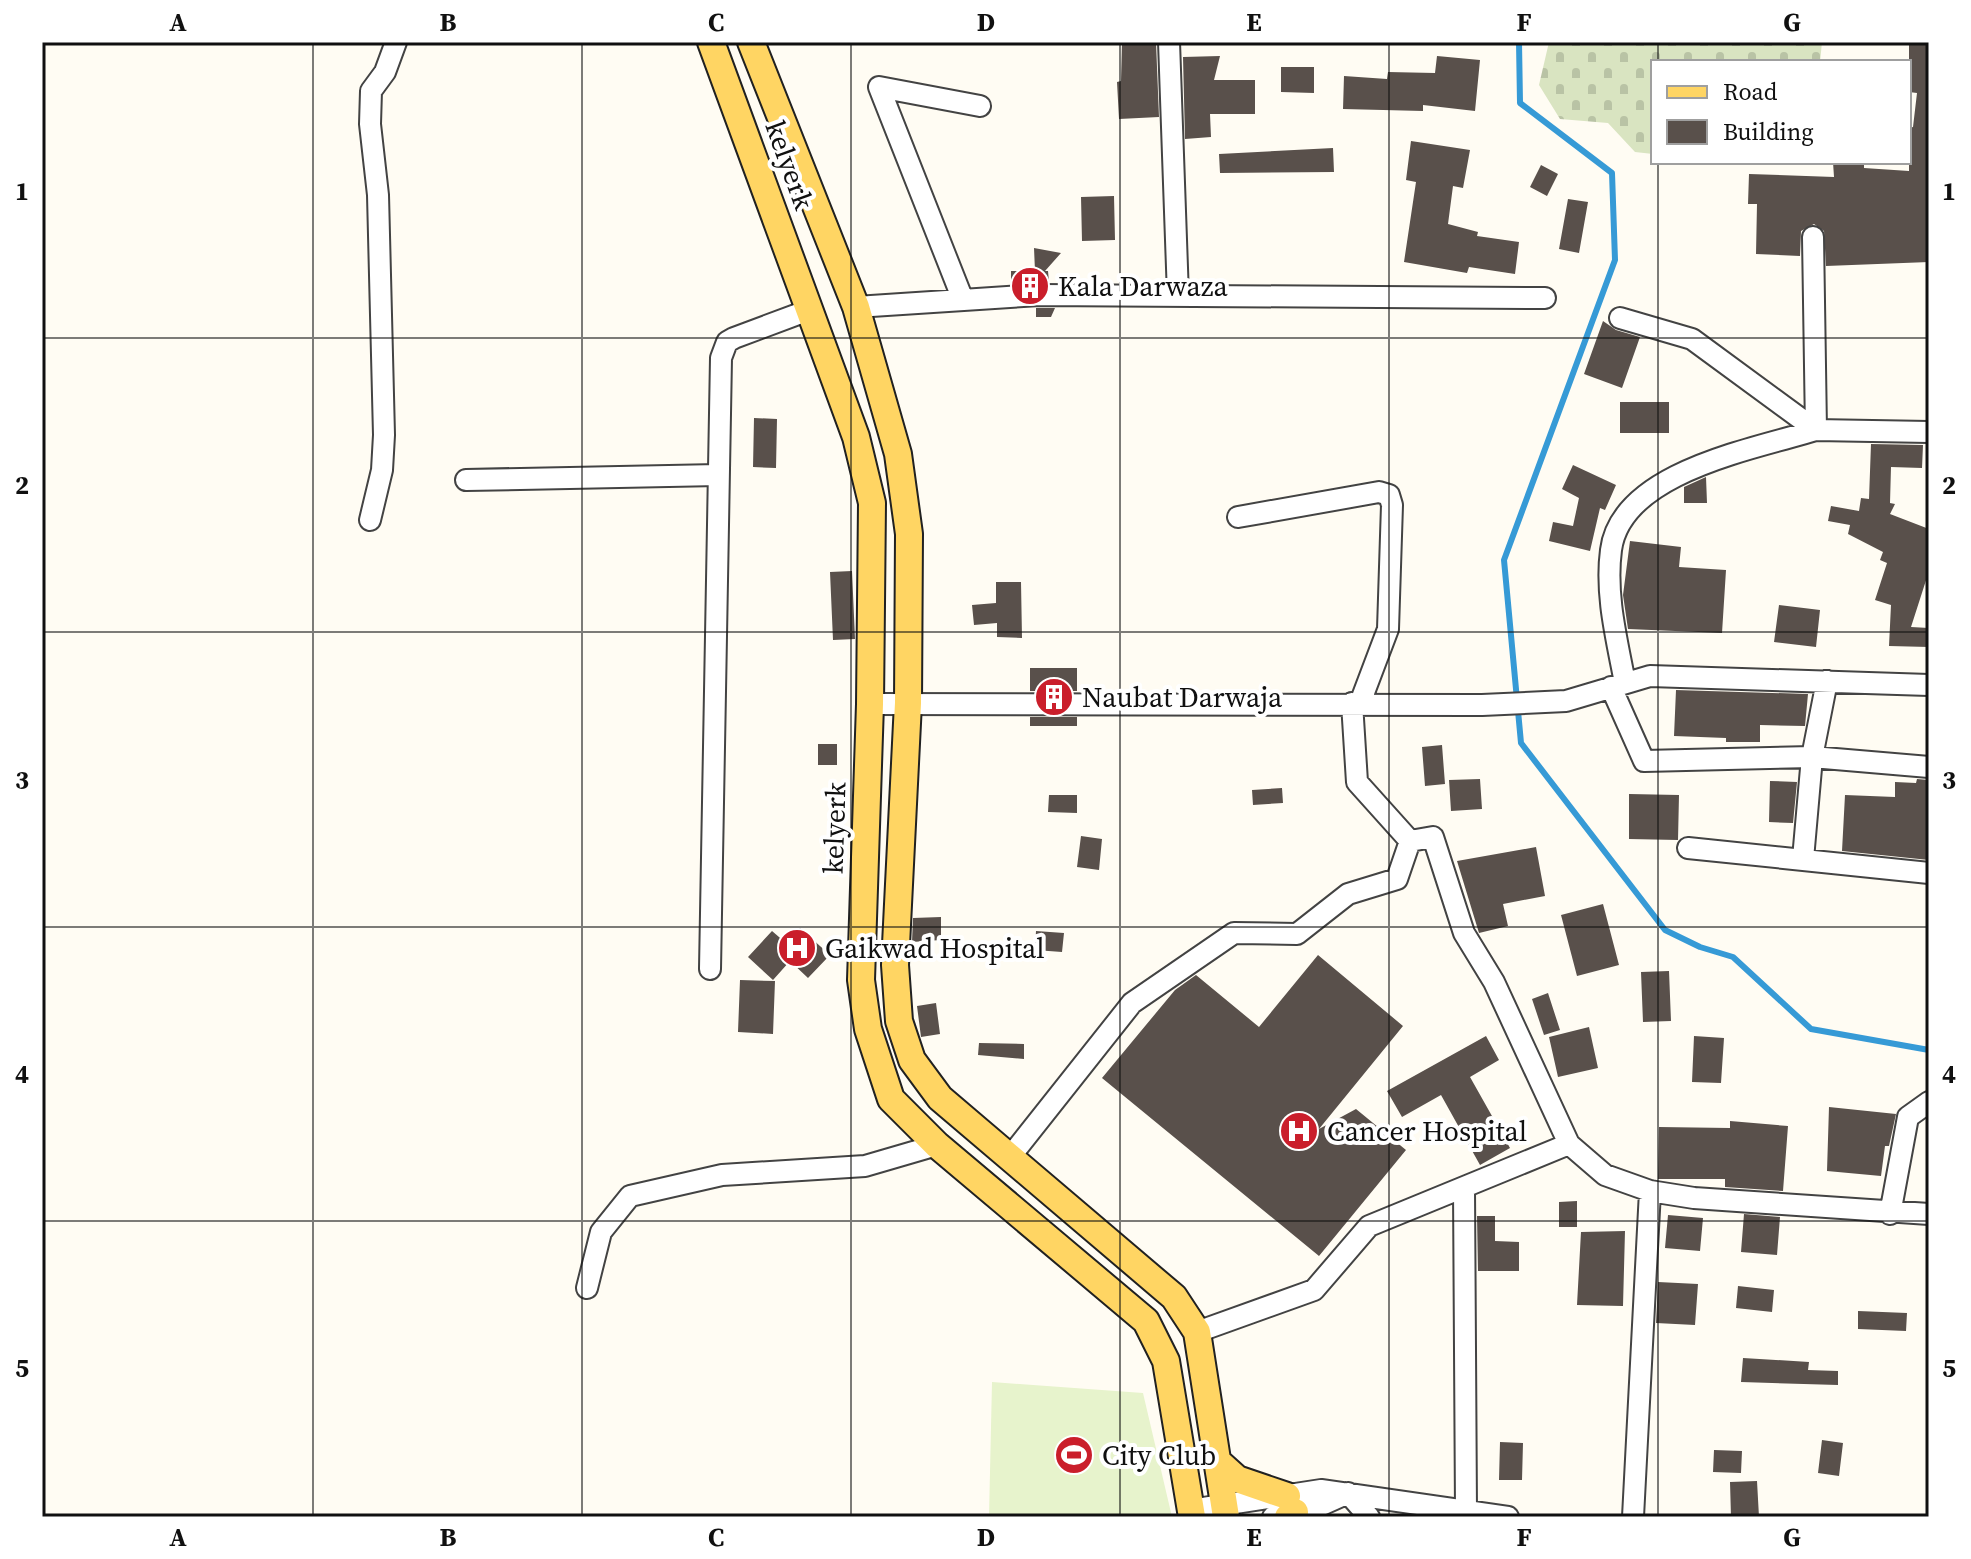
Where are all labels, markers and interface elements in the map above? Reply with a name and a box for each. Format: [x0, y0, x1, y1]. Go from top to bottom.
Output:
text: A [169, 4, 187, 40]
text: B [440, 4, 457, 40]
text: C [708, 4, 724, 40]
text: D [977, 4, 995, 40]
text: E [1246, 4, 1262, 40]
text: F [1516, 4, 1532, 40]
text: G [1783, 4, 1801, 40]
legend [1651, 60, 1911, 164]
text: Road [1723, 75, 1778, 108]
street label: kelyerk [756, 115, 824, 215]
text: Building [1723, 115, 1814, 148]
text: 1 [15, 173, 29, 209]
text: 1 [1942, 173, 1956, 209]
building icon: Kala Darwaza [1009, 265, 1051, 307]
place label: Kala Darwaza [1058, 267, 1229, 305]
text: 2 [15, 467, 29, 503]
text: 2 [1942, 467, 1956, 503]
building icon: Naubat Darwaja [1033, 676, 1075, 718]
place label: Naubat Darwaja [1082, 678, 1283, 716]
text: 3 [15, 762, 29, 798]
text: 3 [1942, 762, 1956, 798]
street label: kelyerk [813, 781, 855, 875]
hospital icon: Gaikwad Hospital [776, 927, 818, 969]
place label: Gaikwad Hospital [825, 929, 1045, 967]
text: 4 [15, 1056, 29, 1092]
text: 4 [1942, 1056, 1956, 1092]
hospital icon: Cancer Hospital [1278, 1110, 1320, 1152]
place label: Cancer Hospital [1327, 1112, 1527, 1150]
text: 5 [15, 1350, 29, 1386]
text: 5 [1942, 1350, 1956, 1386]
sports icon: City Club [1053, 1434, 1095, 1476]
place label: City Club [1102, 1436, 1216, 1474]
text: A [169, 1519, 187, 1555]
text: B [440, 1519, 457, 1555]
text: C [708, 1519, 724, 1555]
text: D [977, 1519, 995, 1555]
text: E [1246, 1519, 1262, 1555]
text: F [1516, 1519, 1532, 1555]
text: G [1783, 1519, 1801, 1555]

